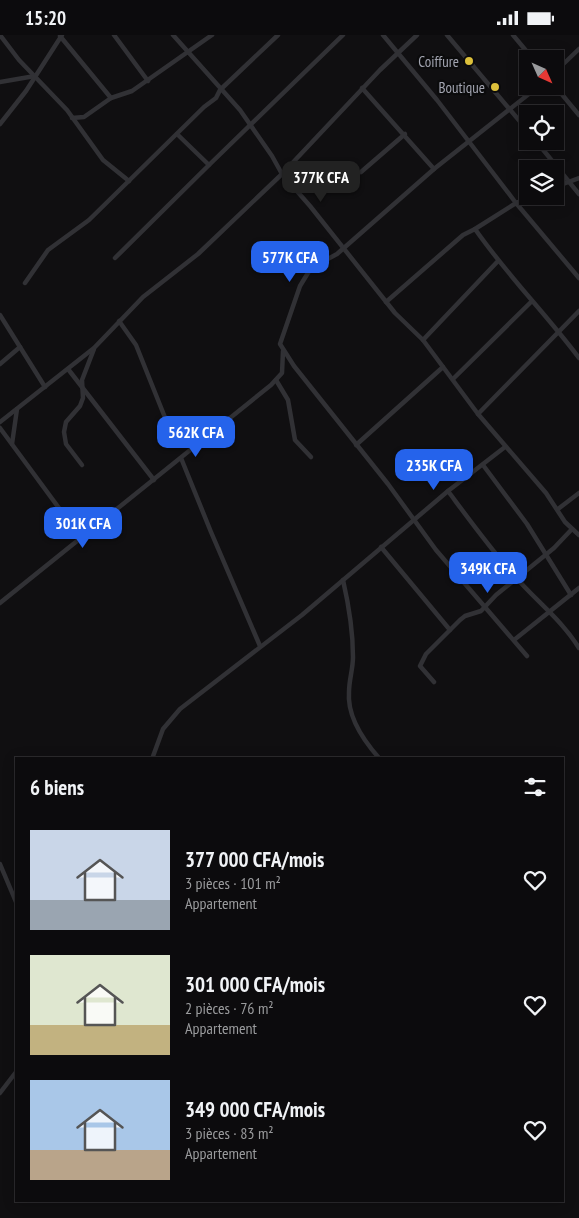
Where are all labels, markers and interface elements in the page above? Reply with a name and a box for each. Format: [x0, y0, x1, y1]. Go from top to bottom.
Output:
text: 15:20 [25, 6, 66, 30]
north arrow [519, 50, 564, 95]
map controls [519, 50, 564, 205]
place label: Coiffure [418, 52, 459, 71]
marker: Coiffure [463, 55, 475, 67]
place label: Boutique [438, 78, 485, 97]
marker: Boutique [489, 81, 501, 93]
button: locate [519, 105, 564, 150]
button: layers [519, 160, 564, 205]
pin: 377K CFA [269, 161, 373, 203]
text: 377K CFA [293, 167, 349, 187]
pin: 577K CFA [238, 241, 342, 283]
text: 577K CFA [262, 247, 318, 267]
pin: 562K CFA [144, 415, 248, 458]
text: 562K CFA [168, 422, 224, 442]
pin: 235K CFA [382, 449, 486, 491]
text: 235K CFA [406, 455, 462, 475]
pin: 301K CFA [31, 507, 135, 549]
text: 301K CFA [55, 513, 111, 533]
pin: 349K CFA [436, 551, 540, 594]
text: 349K CFA [460, 558, 516, 578]
icon: filters [521, 773, 549, 801]
text: 6 biens [30, 774, 84, 801]
text: 377 000 CFA/mois [185, 846, 324, 873]
icon: home [70, 850, 130, 910]
icon: heart [521, 866, 549, 894]
text: 3 pièces · 101 m² [185, 873, 281, 893]
text: Appartement [185, 893, 257, 913]
text: 301 000 CFA/mois [185, 971, 325, 998]
icon: home [70, 975, 130, 1035]
icon: heart [521, 991, 549, 1019]
text: 2 pièces · 76 m² [185, 998, 274, 1018]
text: Appartement [185, 1018, 257, 1038]
text: 349 000 CFA/mois [185, 1096, 325, 1123]
icon: home [70, 1100, 130, 1160]
icon: heart [521, 1116, 549, 1144]
text: 3 pièces · 83 m² [185, 1123, 274, 1143]
text: Appartement [185, 1143, 257, 1163]

